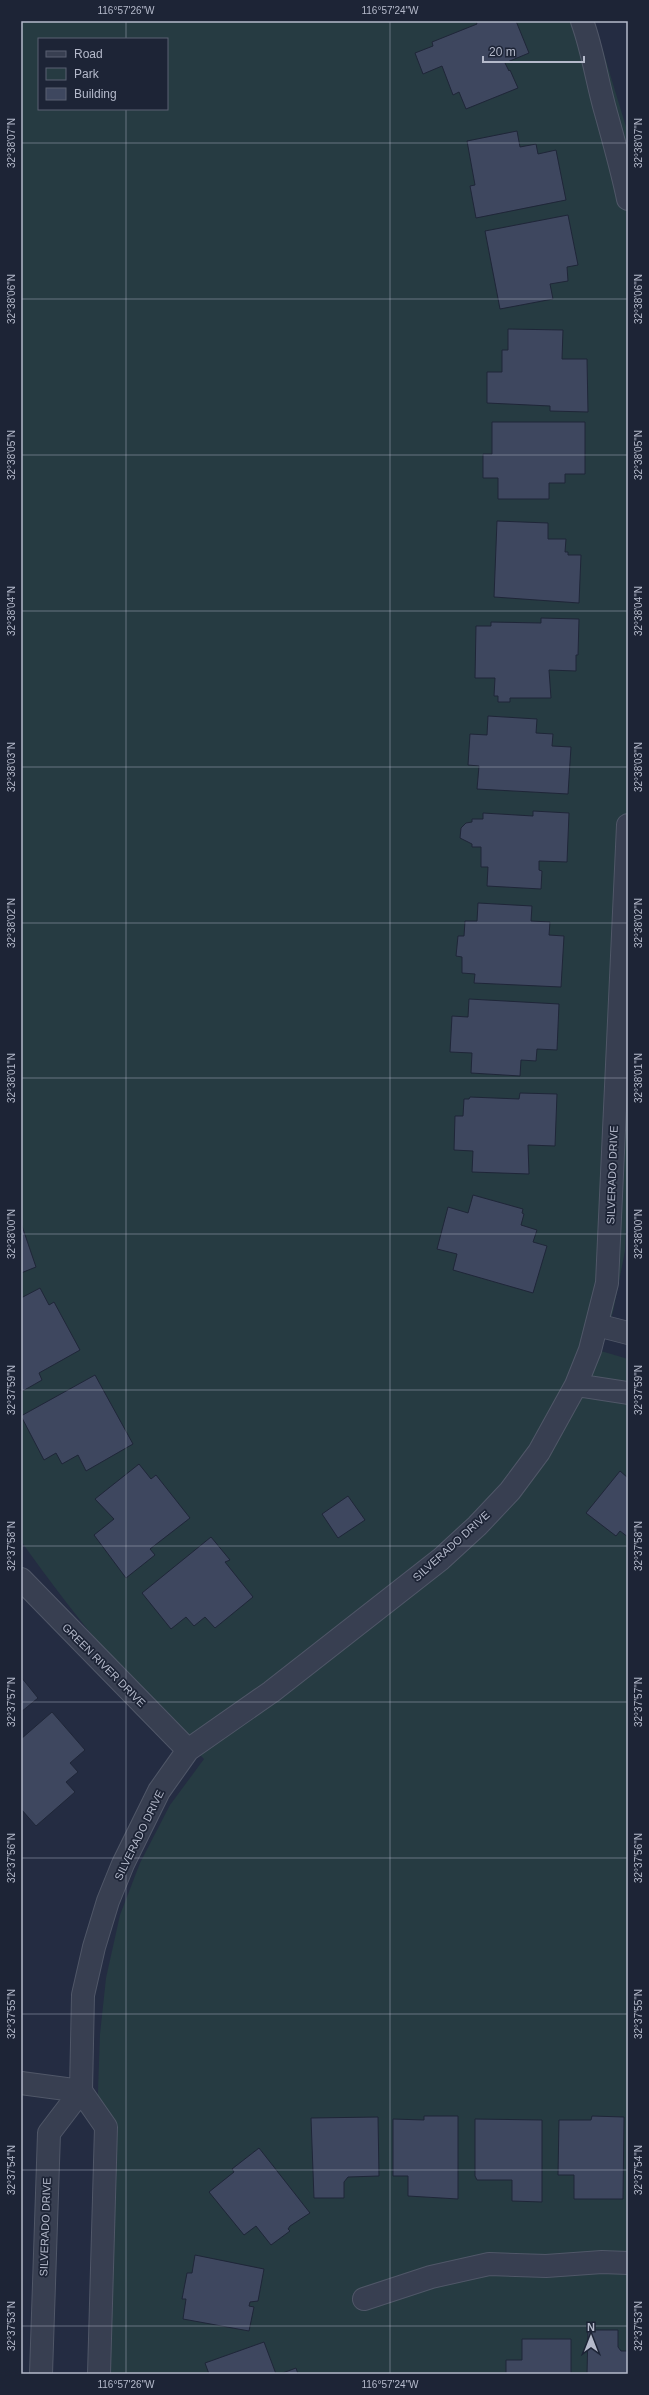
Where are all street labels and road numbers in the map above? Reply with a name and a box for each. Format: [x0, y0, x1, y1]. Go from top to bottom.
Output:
street label: SILVERADO DRIVE [604, 1125, 620, 1225]
street label: SILVERADO DRIVE [410, 1508, 492, 1584]
street label: GREEN RIVER DRIVE [60, 1621, 148, 1709]
street label: SILVERADO DRIVE [112, 1788, 166, 1882]
street label: SILVERADO DRIVE [37, 2177, 53, 2277]

